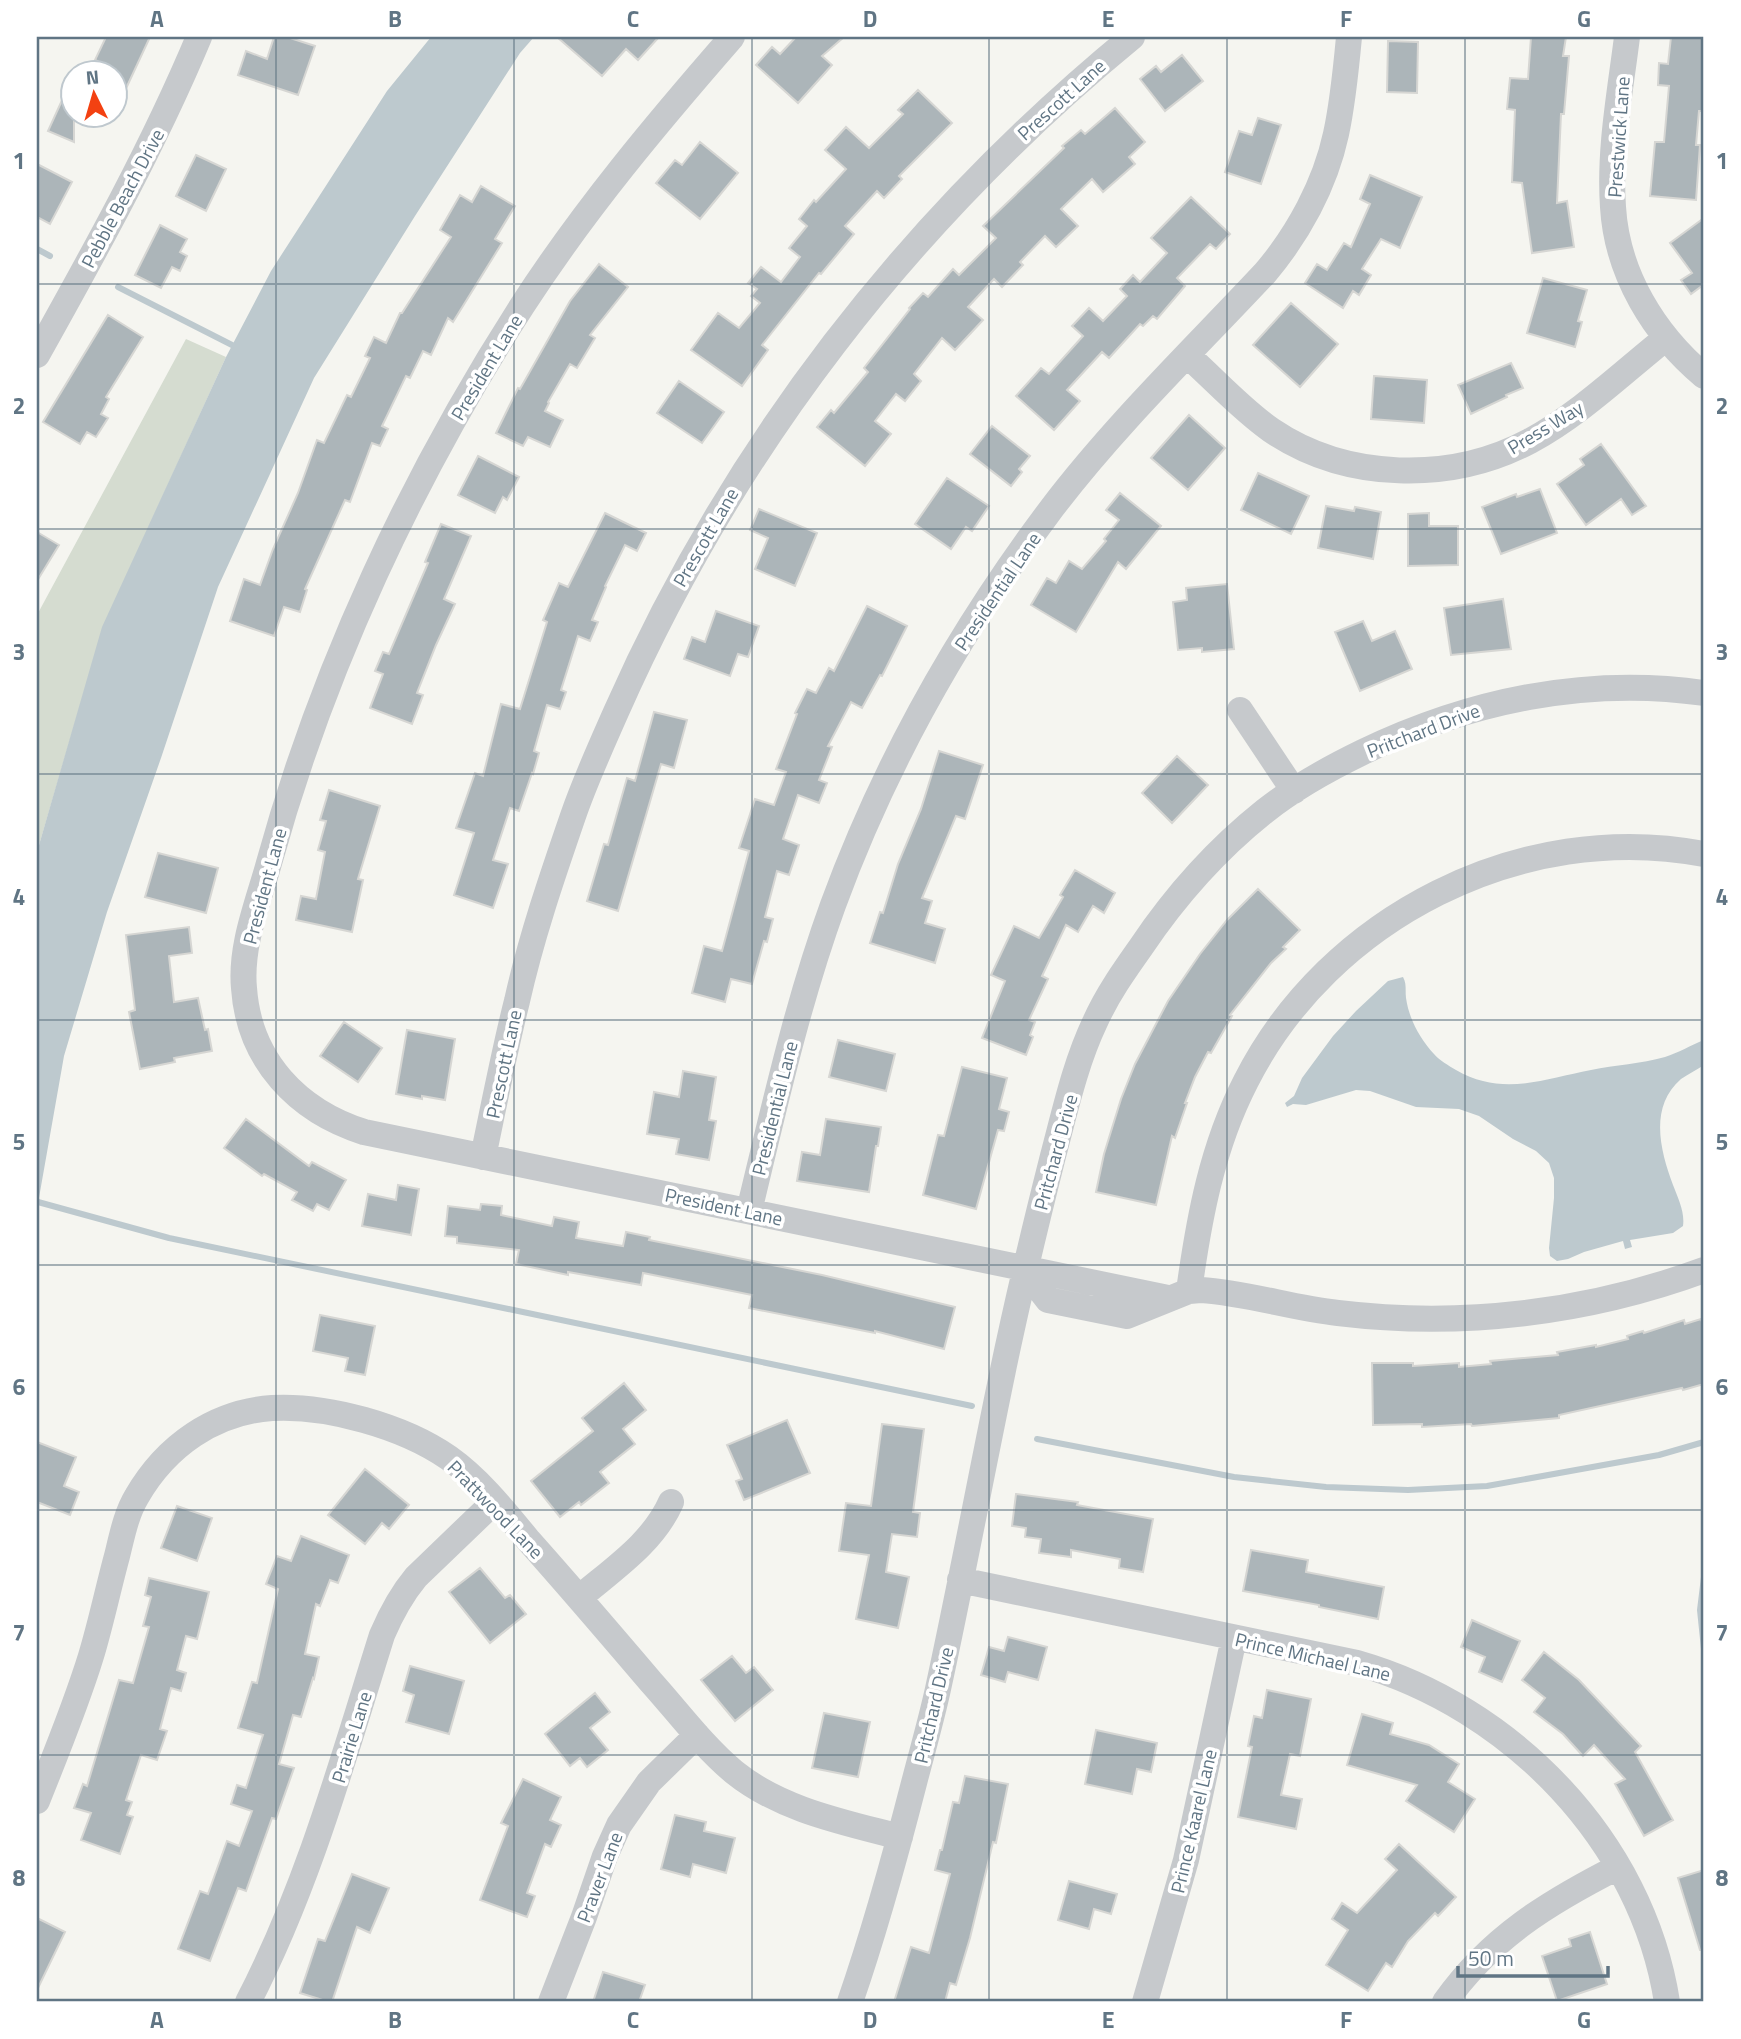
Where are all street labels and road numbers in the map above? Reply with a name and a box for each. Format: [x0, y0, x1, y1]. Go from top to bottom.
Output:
street label: Prescott Lane [1010, 51, 1112, 147]
street label: Prestwick Lane [1599, 75, 1637, 199]
street label: Pebble Beach Drive [73, 123, 171, 273]
street label: President Lane [443, 308, 529, 426]
street label: Press Way [1501, 393, 1589, 461]
street label: Prescott Lane [665, 482, 745, 592]
street label: Presidential Lane [947, 526, 1047, 656]
street label: Pritchard Drive [1362, 695, 1484, 765]
street label: President Lane [235, 825, 293, 947]
street label: Prescott Lane [477, 1007, 529, 1121]
street label: Presidential Lane [743, 1038, 805, 1178]
street label: Pritchard Drive [1026, 1091, 1084, 1213]
street label: President Lane [663, 1179, 785, 1233]
street label: Prattwood Lane [441, 1453, 551, 1565]
street label: Prince Michael Lane [1232, 1624, 1394, 1688]
street label: Pritchard Drive [906, 1644, 960, 1766]
street label: Prairie Lane [323, 1688, 379, 1786]
street label: Prince Kaarel Lane [1162, 1746, 1224, 1896]
street label: Praver Lane [568, 1827, 630, 1927]

